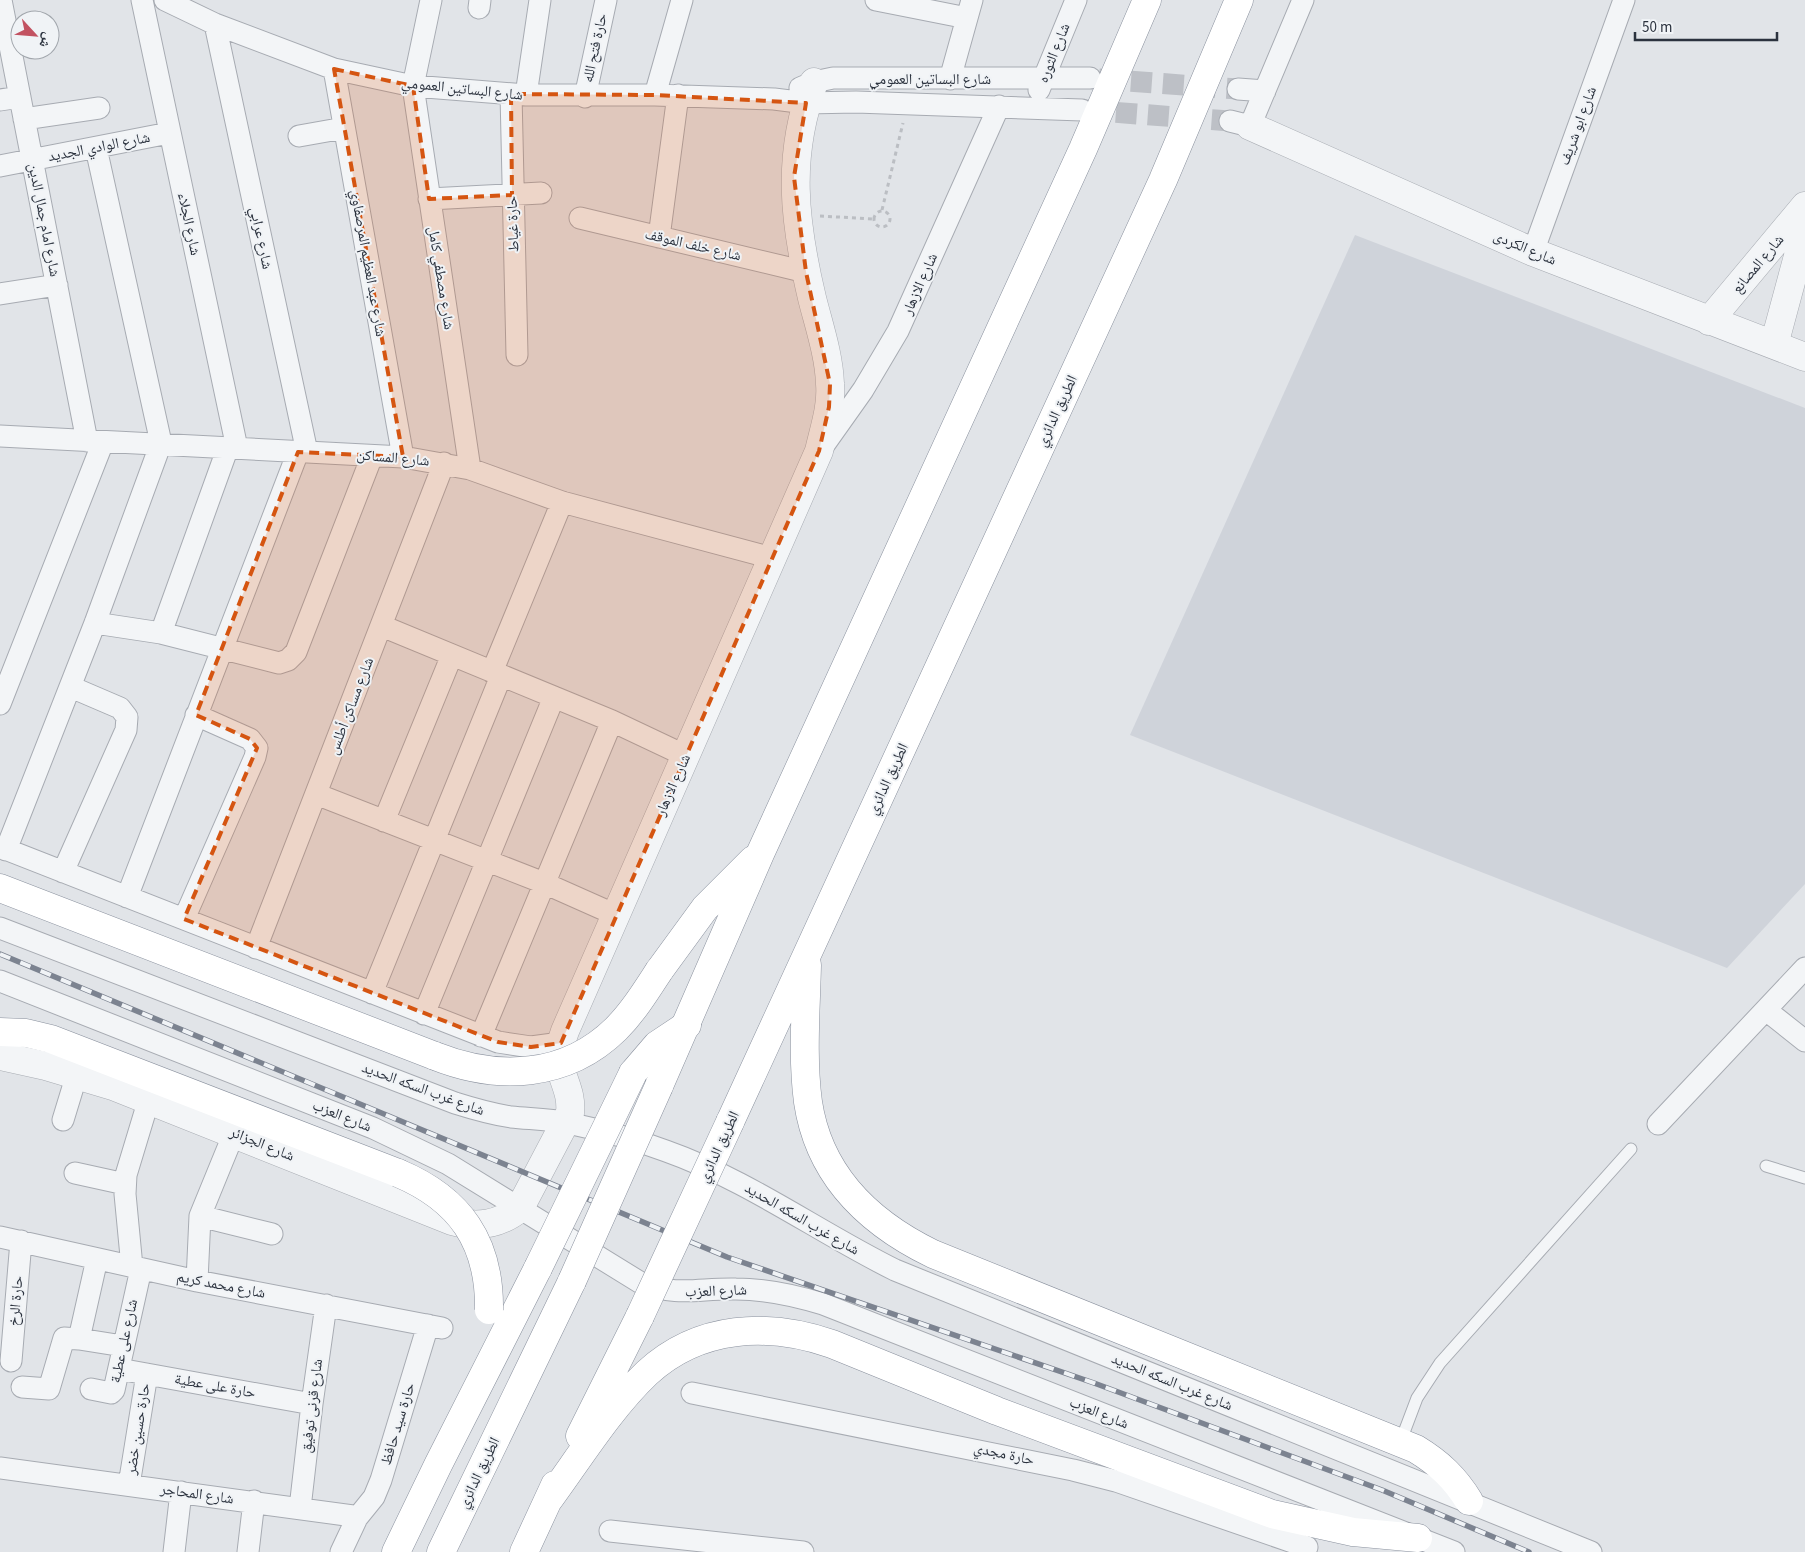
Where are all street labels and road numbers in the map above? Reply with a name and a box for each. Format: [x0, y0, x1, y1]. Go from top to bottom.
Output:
street label: حارة فتح الله [577, 11, 613, 84]
street label: شارع الثوره [1033, 20, 1076, 86]
street label: شارع البساتين العمومي [869, 69, 991, 90]
street label: شارع البساتين العمومي [400, 72, 524, 107]
street label: شارع ابو شريف [1554, 83, 1602, 168]
street label: شارع الوادي الجديد [46, 127, 152, 168]
street label: شارع امام جمال الدين [23, 161, 65, 279]
street label: شارع عبد العظيم المرصفاوي [344, 188, 391, 338]
street label: شارع الجلاء [172, 191, 206, 258]
street label: حارة غياط [502, 195, 524, 253]
street label: شارع عرابي [243, 205, 278, 271]
street label: شارع خلف الموقف [643, 224, 743, 266]
street label: شارع مصطفي كامل [422, 225, 460, 331]
street label: شارع الكردى [1490, 225, 1560, 271]
street label: شارع المصانع [1727, 230, 1789, 298]
street label: شارع الازهار [897, 250, 943, 319]
street label: الطريق الدائري [1031, 372, 1084, 451]
street label: شارع المساكن [356, 444, 431, 472]
street label: شارع مساكن أطلس [323, 654, 379, 758]
street label: الطريق الدائري [862, 740, 915, 819]
street label: شارع الازهار [650, 751, 696, 820]
street label: شارع غرب السكه الحديد [359, 1057, 487, 1121]
street label: شارع العزب [309, 1095, 375, 1137]
street label: الطريق الدائري [693, 1108, 746, 1187]
street label: شارع الجزائر [226, 1121, 298, 1167]
street label: شارع غرب السكه الحديد [741, 1178, 863, 1260]
street label: شارع محمد كريم [175, 1266, 267, 1304]
street label: حارة الرخ [3, 1274, 29, 1327]
street label: شارع العزب [685, 1279, 748, 1303]
street label: شارع على عطية [105, 1297, 143, 1385]
street label: شارع غرب السكه الحديد [1108, 1348, 1236, 1416]
street label: شارع قرنى توفيق [296, 1358, 328, 1454]
street label: حارة على عطية [173, 1369, 258, 1404]
street label: حارة سيد حافظ [376, 1380, 421, 1468]
street label: حارة حسين خضر [120, 1381, 156, 1477]
street label: شارع العزب [1066, 1392, 1132, 1434]
street label: الطريق الدائري [453, 1434, 506, 1513]
street label: حارة مجدي [972, 1437, 1037, 1472]
street label: شارع المحاجر [158, 1478, 235, 1510]

